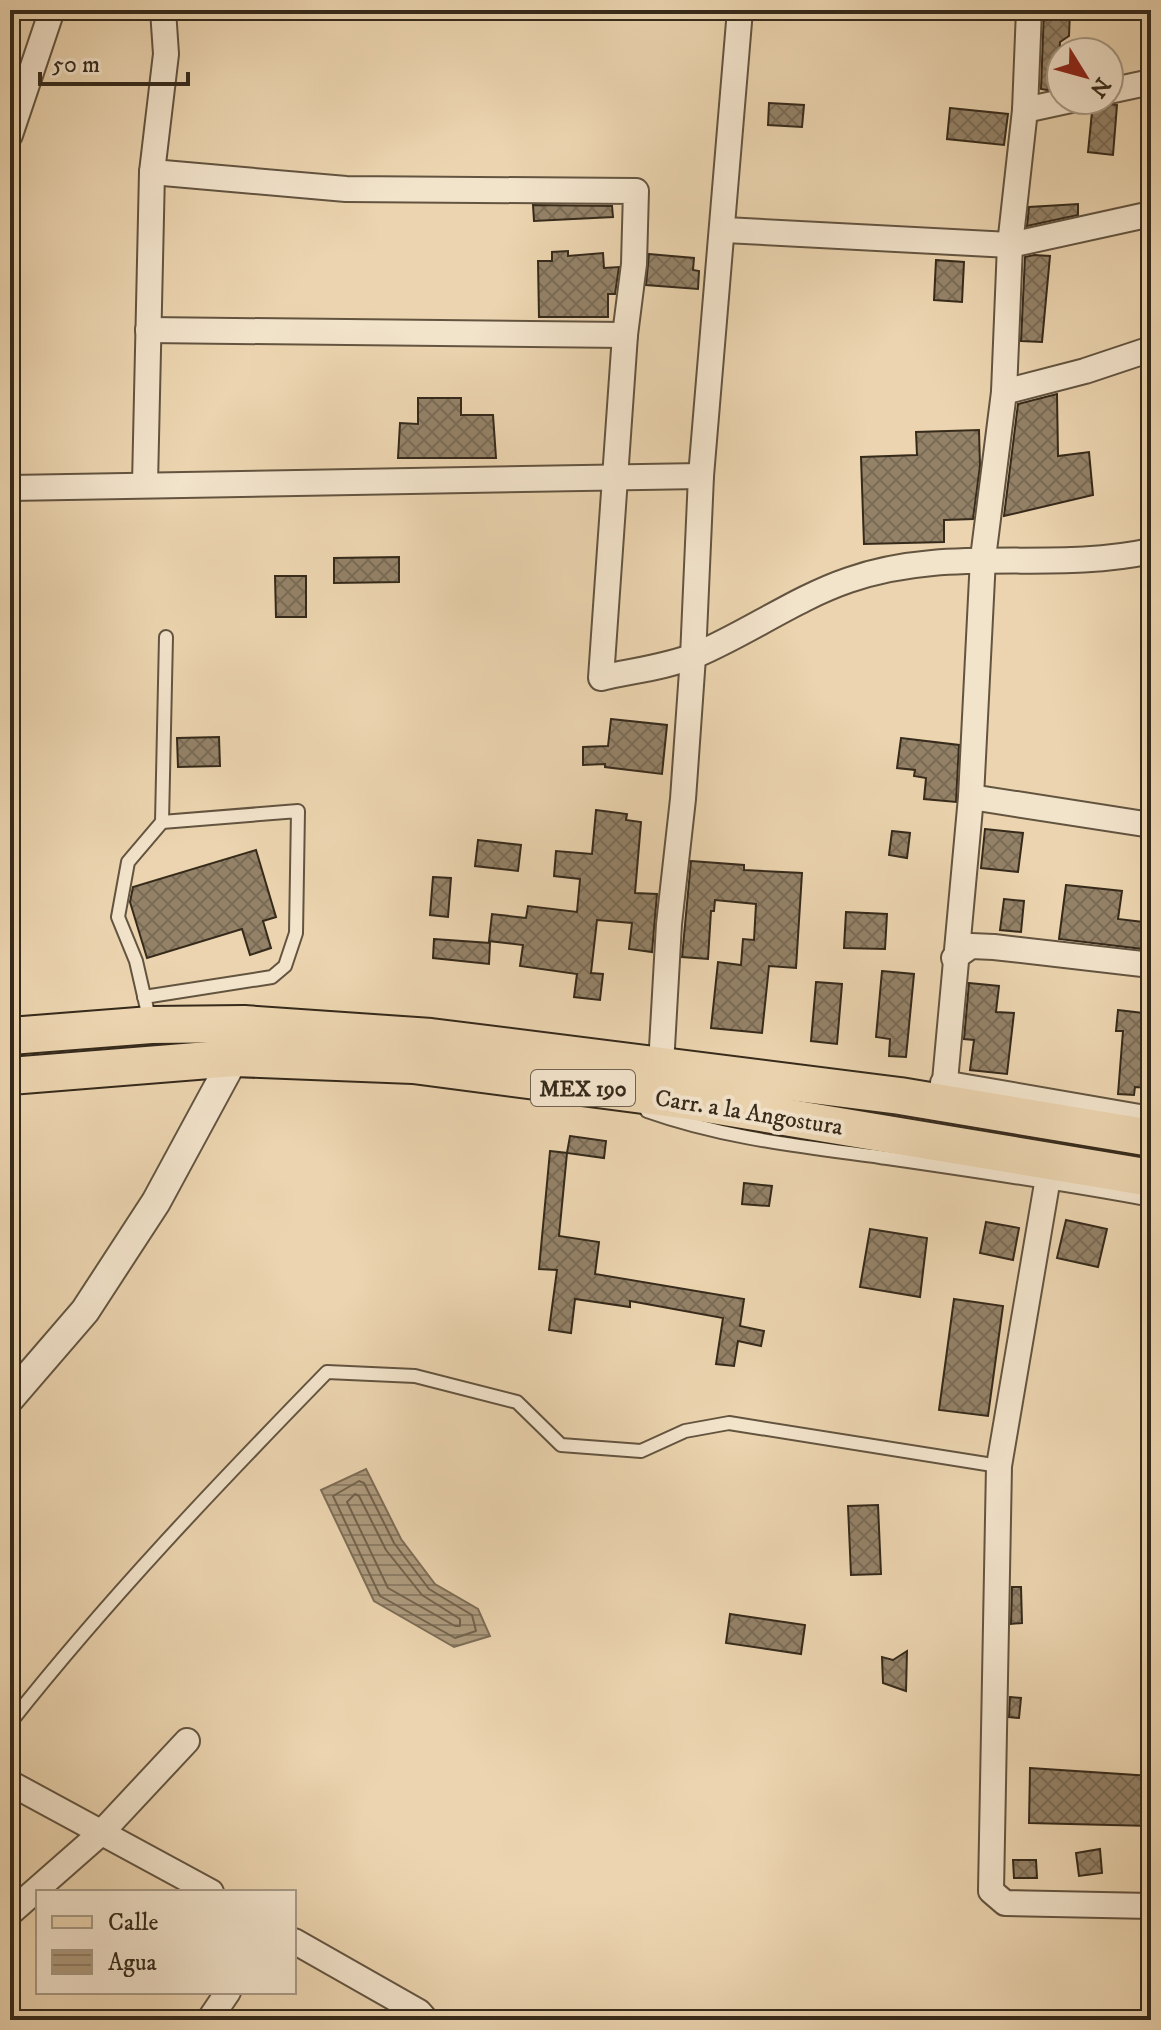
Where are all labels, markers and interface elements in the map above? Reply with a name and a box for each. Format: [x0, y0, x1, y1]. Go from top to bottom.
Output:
scale bar [40, 36, 188, 86]
north arrow [1045, 36, 1125, 116]
text: 50 m [52, 50, 100, 80]
text: N [1084, 72, 1116, 102]
road number: MEX 190 [531, 1070, 635, 1106]
street label: Carr. a la Angostura [653, 1083, 846, 1143]
legend [36, 1890, 296, 1994]
text: Calle [108, 1908, 158, 1938]
text: Agua [108, 1948, 158, 1978]

